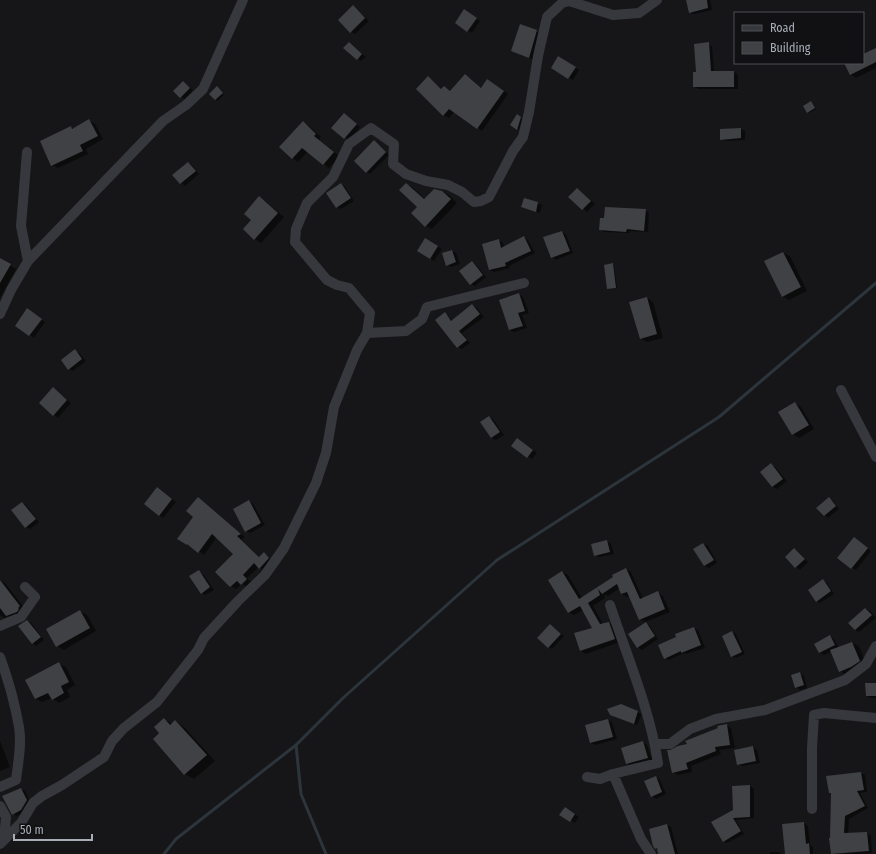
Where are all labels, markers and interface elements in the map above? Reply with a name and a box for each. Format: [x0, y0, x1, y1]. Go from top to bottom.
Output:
legend [734, 12, 864, 64]
text: Road [770, 21, 795, 35]
text: Building [770, 41, 811, 55]
scale bar [14, 816, 92, 842]
text: 50 m [20, 823, 44, 837]

